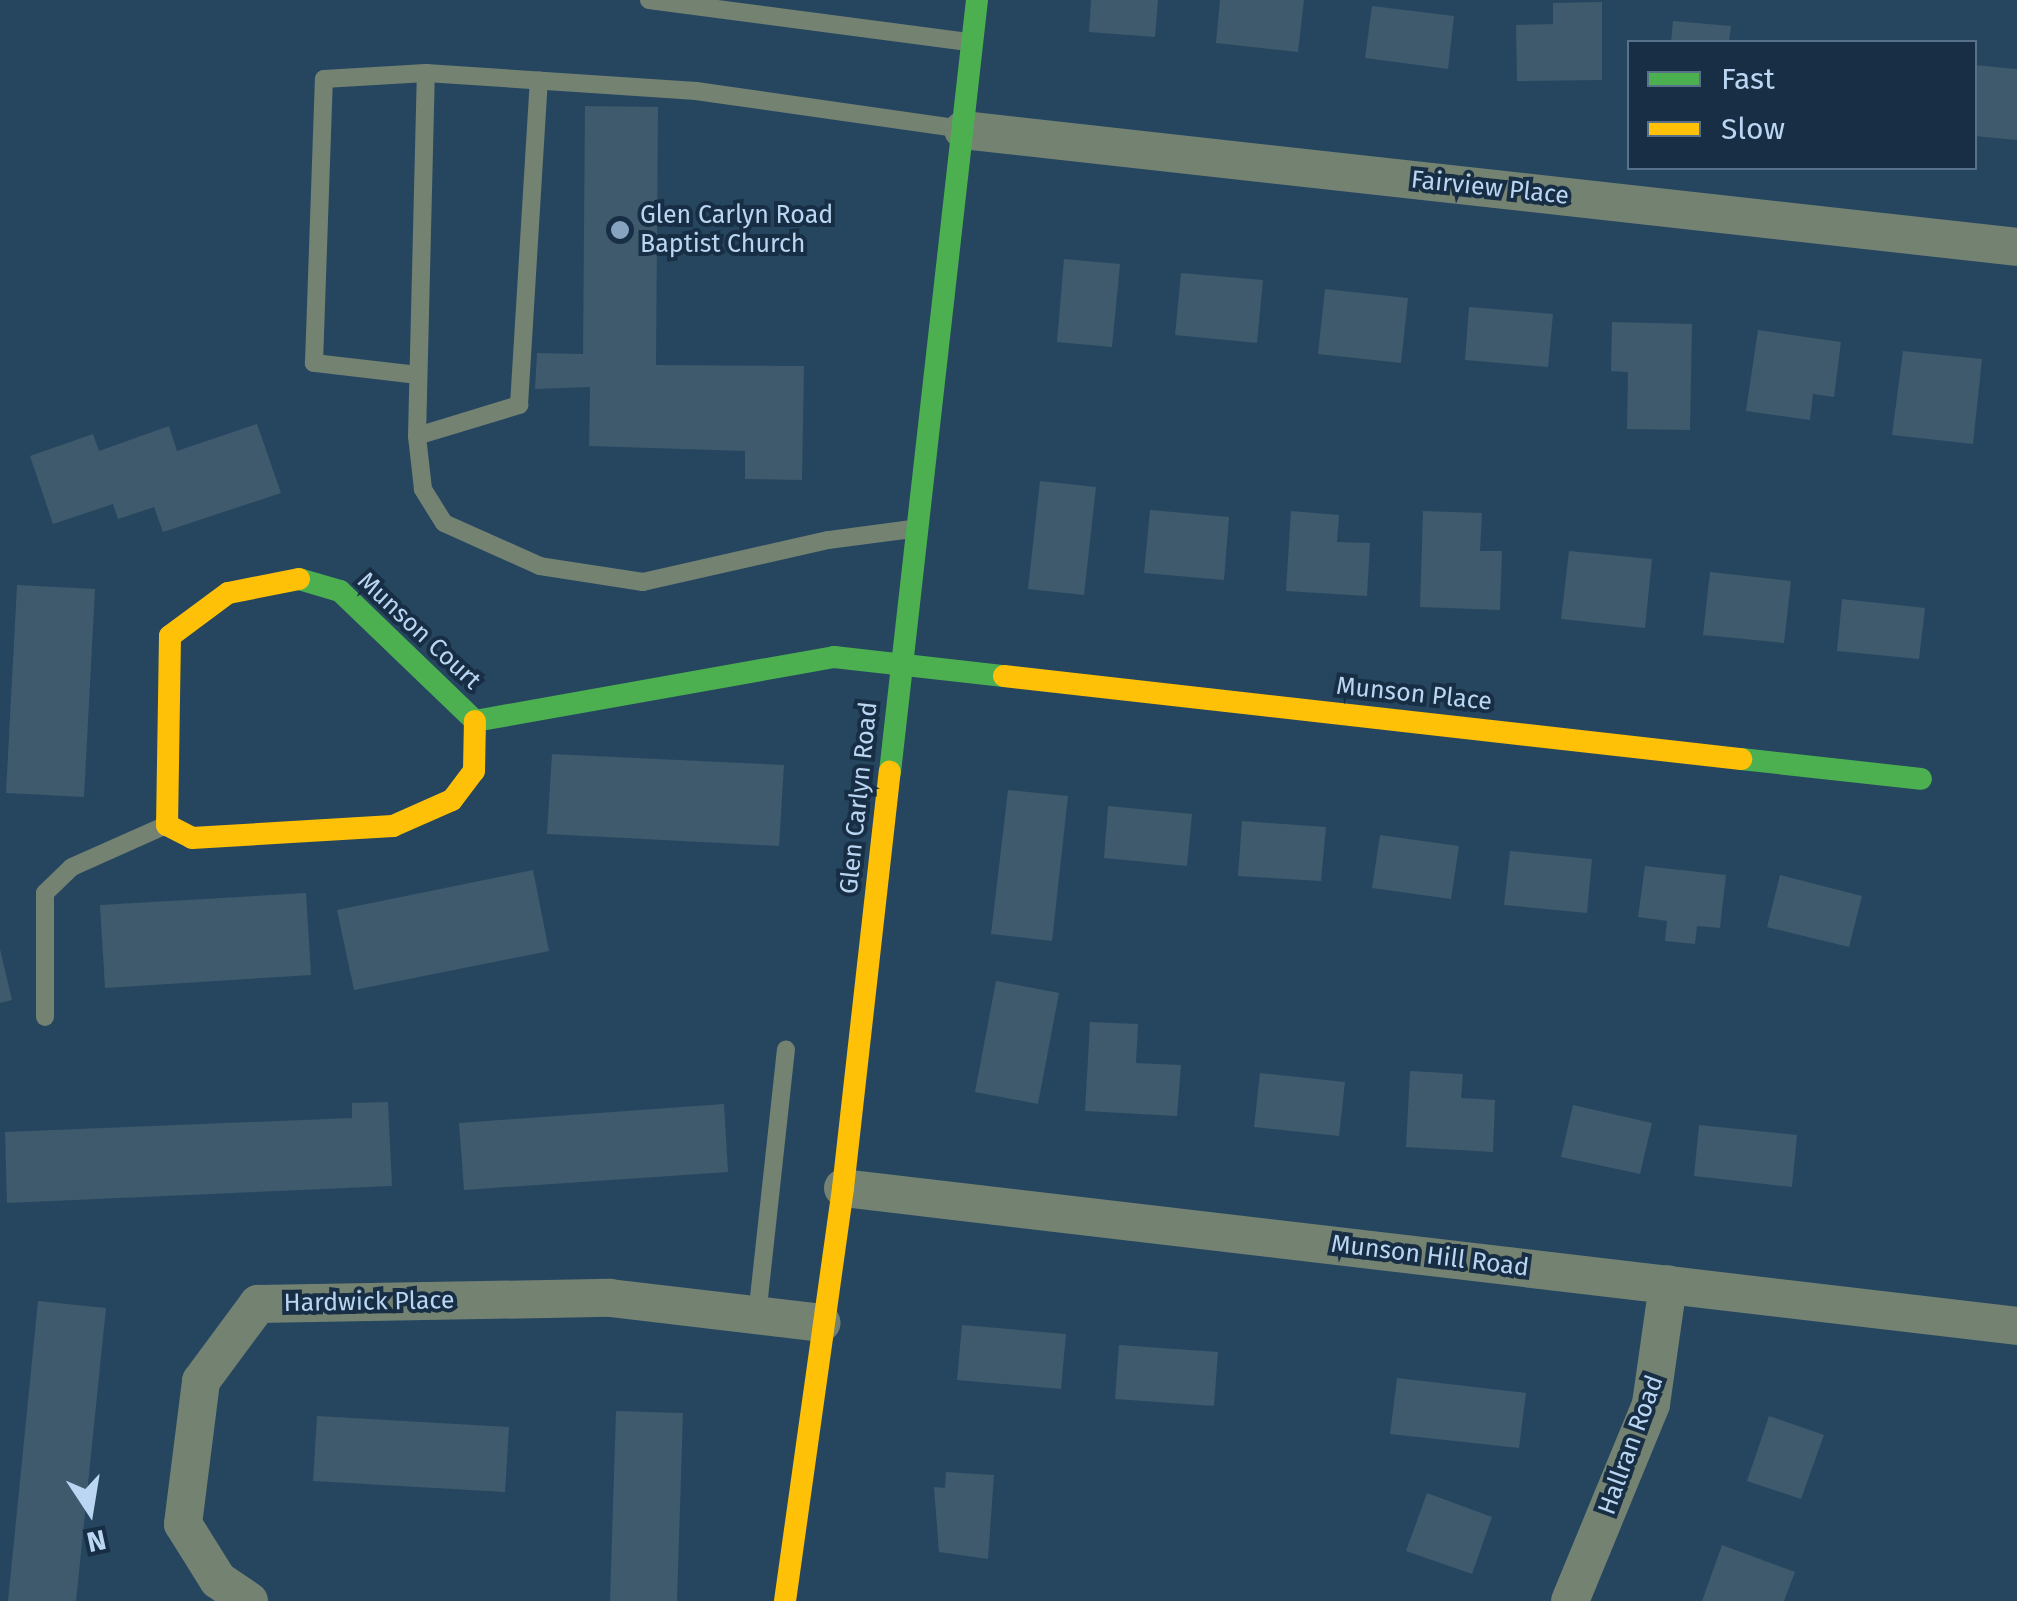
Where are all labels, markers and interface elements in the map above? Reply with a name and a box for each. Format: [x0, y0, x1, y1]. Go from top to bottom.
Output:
legend [1627, 40, 1977, 170]
text: Fast [1721, 61, 1775, 97]
text: Slow [1721, 111, 1785, 147]
street label: Fairview Place [1409, 165, 1571, 211]
place label: Glen Carlyn Road Baptist Church [640, 201, 833, 260]
marker: Glen Carlyn Road Baptist Church [609, 219, 631, 241]
street label: Munson Court [351, 566, 487, 696]
street label: Munson Place [1335, 671, 1493, 717]
street label: Glen Carlyn Road [834, 700, 884, 896]
street label: Munson Hill Road [1329, 1229, 1531, 1283]
street label: Hardwick Place [283, 1286, 455, 1318]
street label: Hallran Road [1592, 1371, 1670, 1519]
north arrow [40, 1461, 140, 1561]
text: N [84, 1523, 109, 1559]

